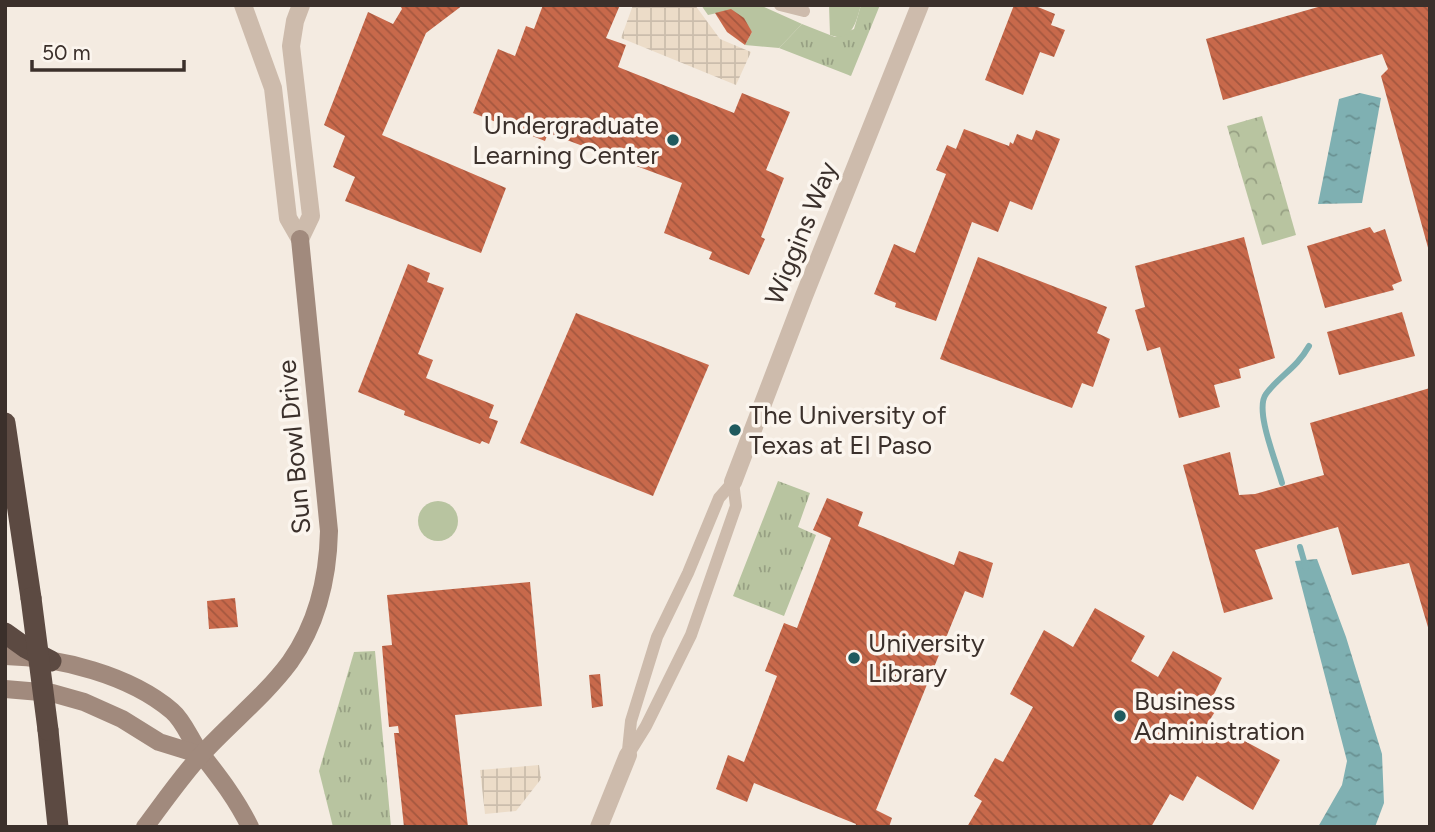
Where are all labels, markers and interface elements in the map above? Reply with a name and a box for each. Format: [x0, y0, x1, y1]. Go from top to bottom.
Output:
scale bar [32, 28, 184, 72]
text: 50 m [42, 40, 91, 65]
place label: Undergraduate Learning Center [472, 109, 659, 171]
marker: Undergraduate Learning Center [665, 132, 681, 148]
street label: Wiggins Way [758, 157, 844, 309]
street label: Sun Bowl Drive [270, 359, 318, 535]
place label: The University of Texas at El Paso [749, 399, 947, 461]
marker: The University of Texas at El Paso [727, 422, 743, 438]
place label: University Library [868, 627, 985, 689]
marker: University Library [846, 650, 862, 666]
place label: Business Administration [1134, 685, 1305, 747]
marker: Business Administration [1112, 708, 1128, 724]

